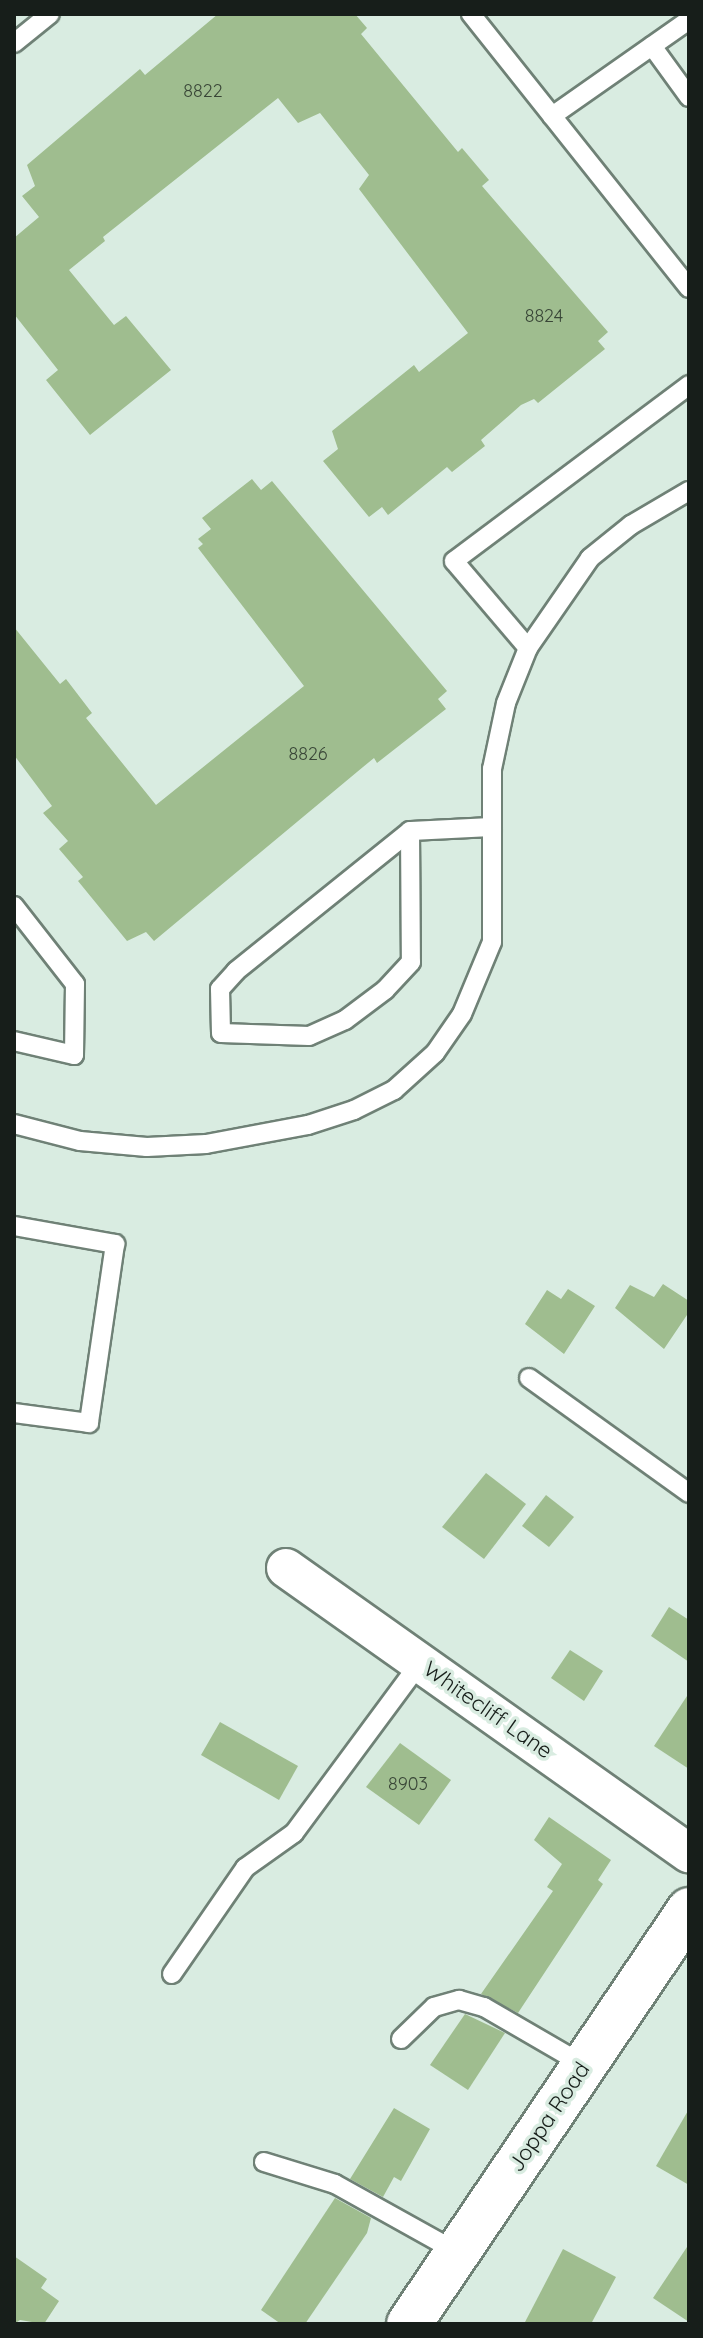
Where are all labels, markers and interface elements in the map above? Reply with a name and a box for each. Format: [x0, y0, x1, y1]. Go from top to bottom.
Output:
house number: 8822 [183, 80, 223, 102]
house number: 8824 [525, 305, 563, 327]
house number: 8826 [288, 743, 328, 765]
street label: Whitecliff Lane [418, 1656, 558, 1764]
house number: 8903 [388, 1773, 428, 1795]
street label: Joppa Road [503, 2057, 595, 2177]

